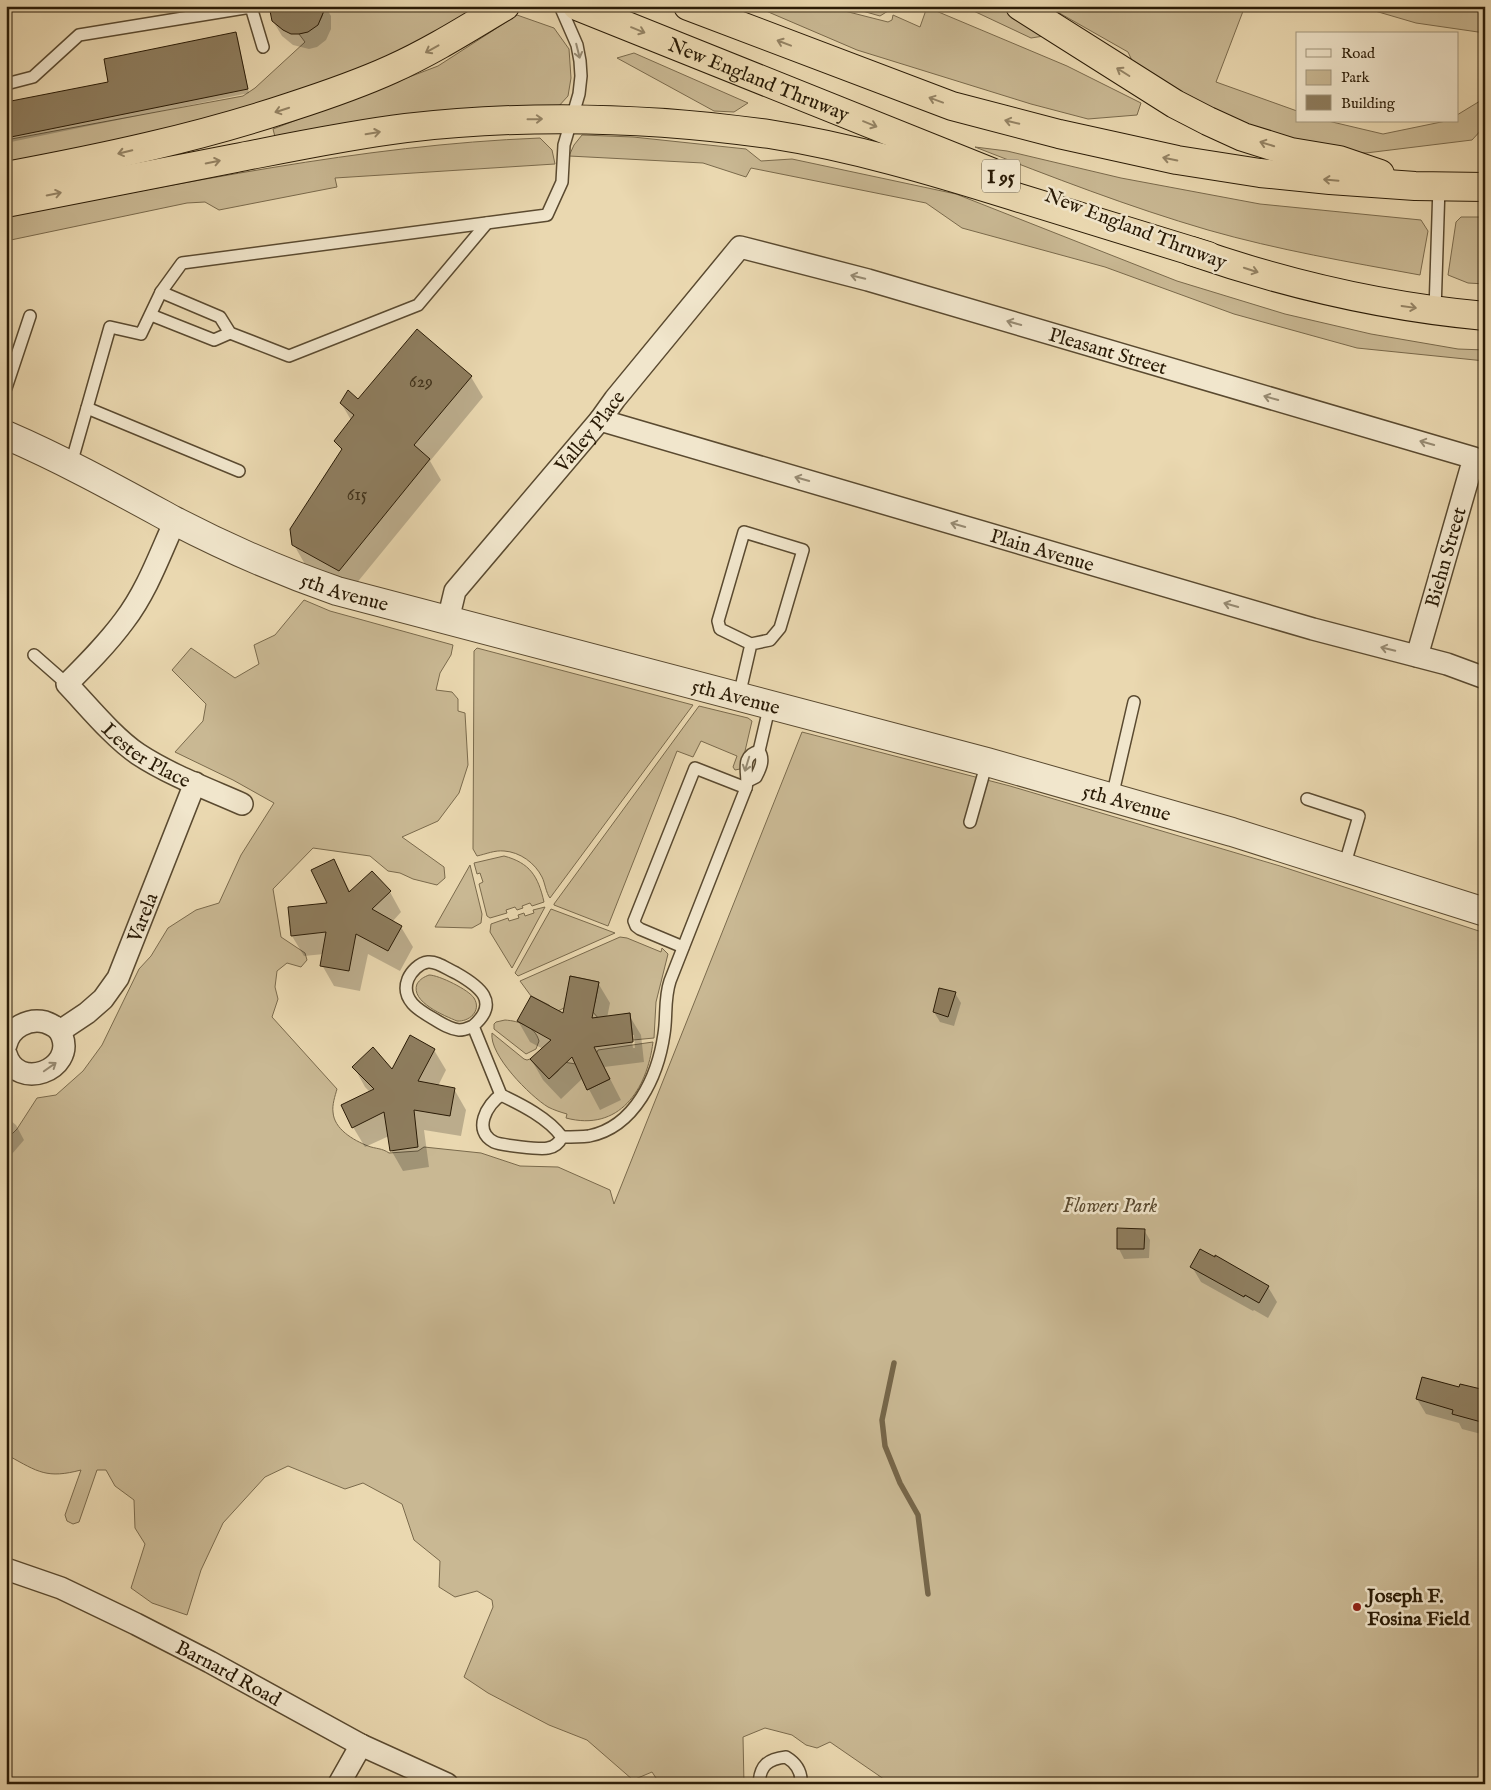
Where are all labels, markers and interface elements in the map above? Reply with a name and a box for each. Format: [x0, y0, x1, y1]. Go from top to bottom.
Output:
one-way arrow [631, 27, 646, 36]
legend [1296, 32, 1458, 122]
street label: New England Thruway [664, 33, 853, 128]
one-way arrow [777, 38, 793, 47]
one-way arrow [574, 43, 583, 59]
one-way arrow [425, 44, 440, 54]
text: Road [1341, 44, 1376, 63]
one-way arrow [1116, 66, 1130, 76]
text: Park [1341, 68, 1371, 87]
text: Building [1341, 94, 1396, 113]
one-way arrow [929, 95, 945, 104]
one-way arrow [275, 106, 290, 115]
one-way arrow [527, 115, 543, 124]
one-way arrow [1005, 117, 1021, 127]
one-way arrow [862, 120, 877, 129]
one-way arrow [365, 128, 381, 138]
one-way arrow [1260, 139, 1276, 149]
one-way arrow [117, 148, 133, 157]
one-way arrow [1163, 154, 1179, 163]
one-way arrow [205, 157, 221, 167]
road number: I 95 [982, 160, 1020, 192]
one-way arrow [1324, 176, 1340, 185]
street label: New England Thruway [1041, 183, 1230, 276]
one-way arrow [46, 189, 62, 198]
one-way arrow [1242, 266, 1258, 275]
one-way arrow [851, 272, 867, 281]
one-way arrow [1400, 302, 1416, 312]
one-way arrow [1007, 317, 1023, 327]
street label: Pleasant Street [1046, 323, 1170, 381]
house number: 629 [409, 371, 433, 394]
street label: Valley Place [549, 386, 631, 479]
one-way arrow [1264, 393, 1280, 402]
one-way arrow [1420, 438, 1436, 448]
one-way arrow [794, 473, 810, 483]
house number: 615 [347, 484, 368, 507]
street label: Biehn Street [1420, 504, 1473, 610]
one-way arrow [950, 519, 966, 529]
street label: Plain Avenue [987, 524, 1097, 578]
street label: 5th Avenue [297, 568, 391, 618]
one-way arrow [1224, 600, 1240, 610]
one-way arrow [1380, 643, 1396, 653]
street label: 5th Avenue [689, 674, 783, 721]
street label: Lester Place [96, 718, 194, 794]
one-way arrow [742, 755, 752, 771]
street label: 5th Avenue [1080, 779, 1173, 828]
street label: Varela [122, 889, 165, 947]
one-way arrow [43, 1062, 57, 1072]
park label: Flowers Park [1063, 1194, 1157, 1219]
place label: Joseph F. Fosina Field [1364, 1584, 1471, 1632]
marker: Joseph F. Fosina Field [1351, 1601, 1363, 1613]
street label: Barnard Road [171, 1635, 285, 1713]

